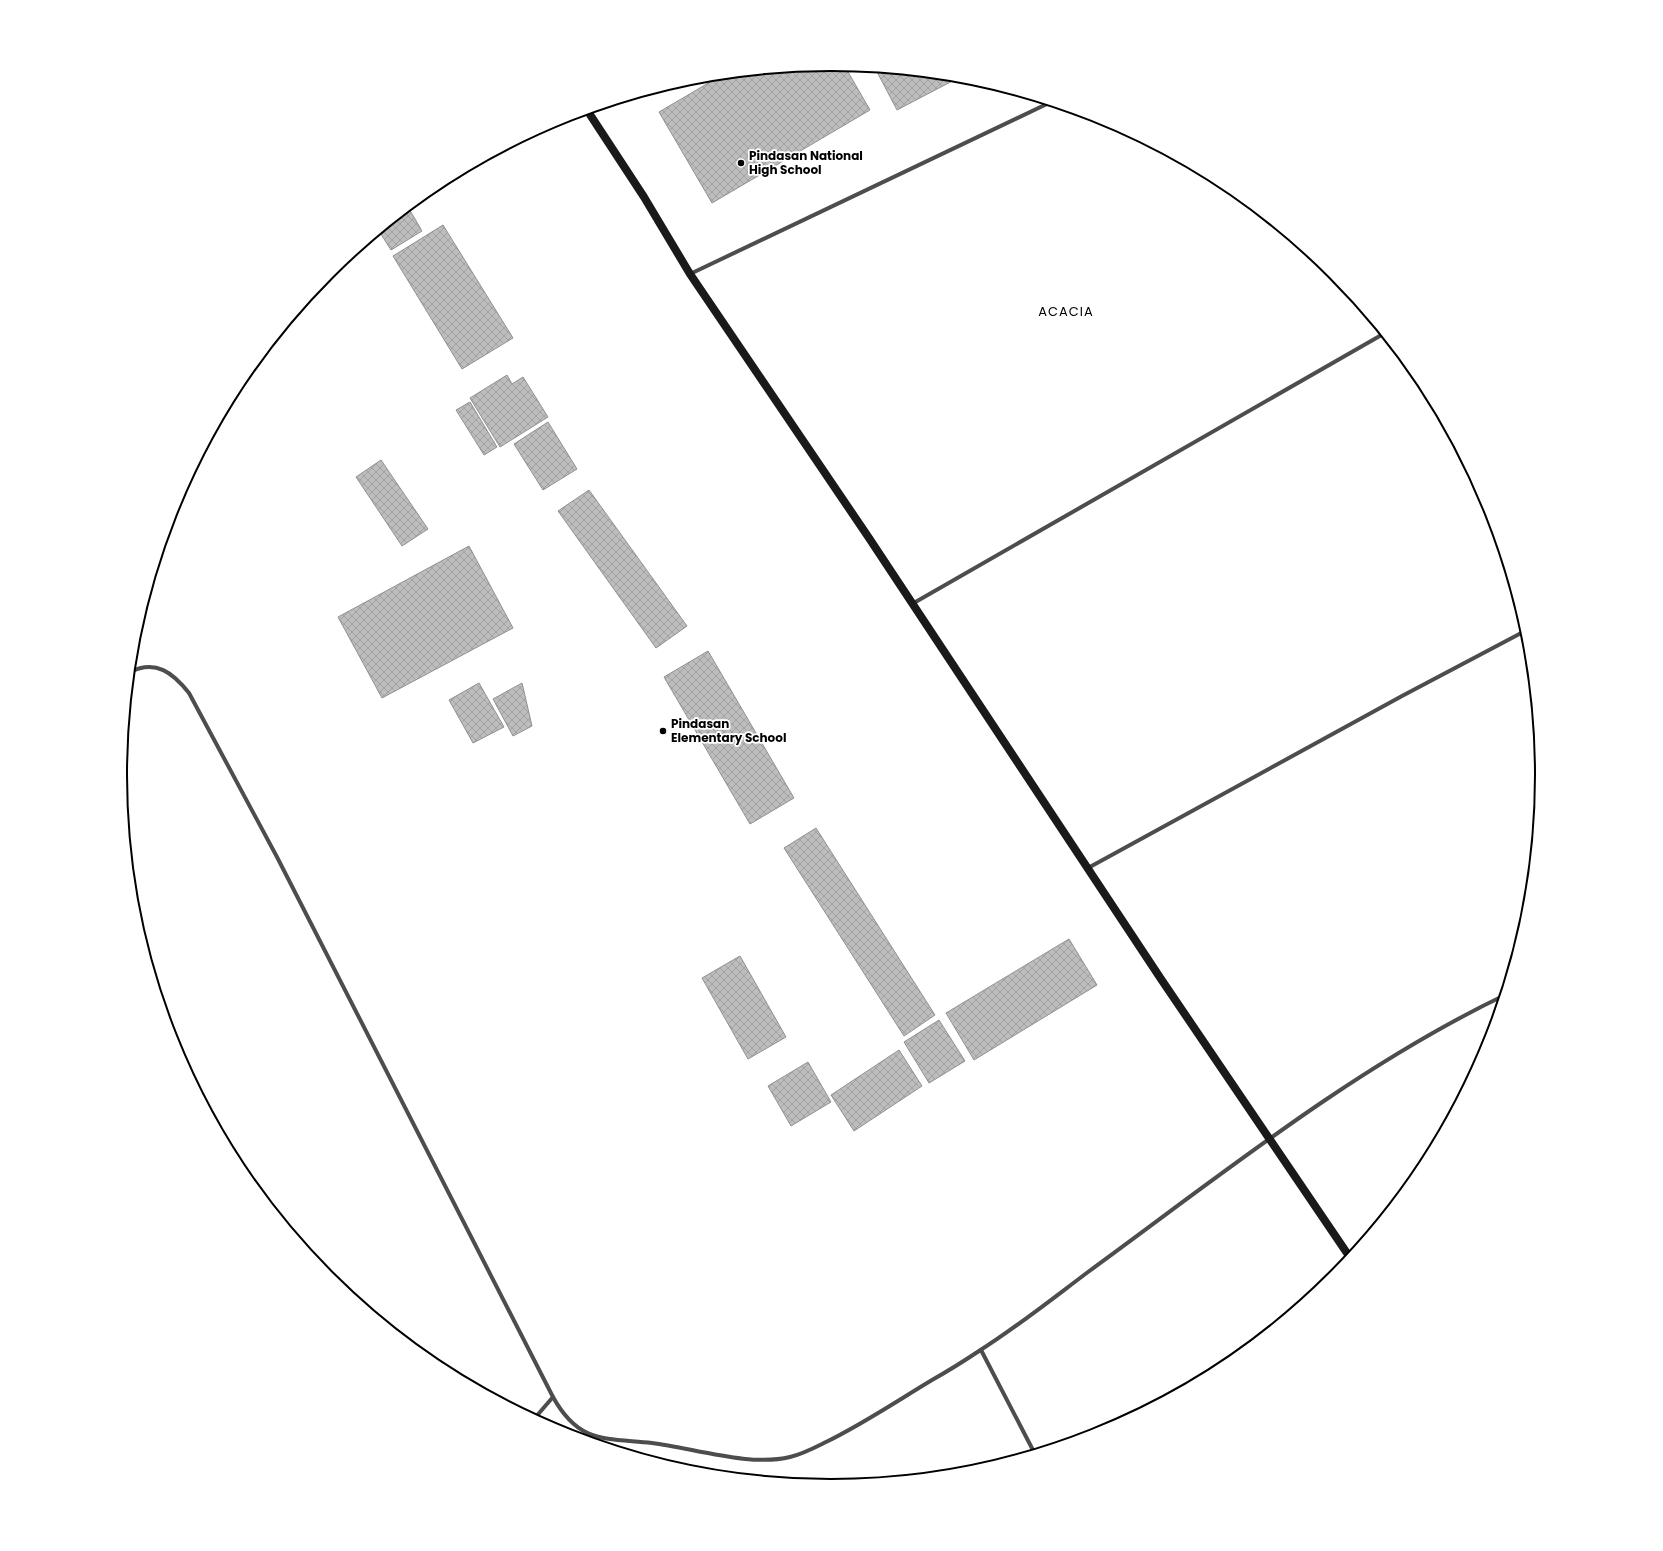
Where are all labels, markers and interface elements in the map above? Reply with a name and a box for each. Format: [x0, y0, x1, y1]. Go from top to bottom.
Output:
place label: Pindasan National High School [749, 147, 863, 178]
marker: Pindasan National High School [736, 158, 746, 168]
district label: ACACIA [1038, 302, 1094, 321]
place label: Pindasan Elementary School [671, 715, 786, 746]
marker: Pindasan Elementary School [658, 726, 668, 736]

